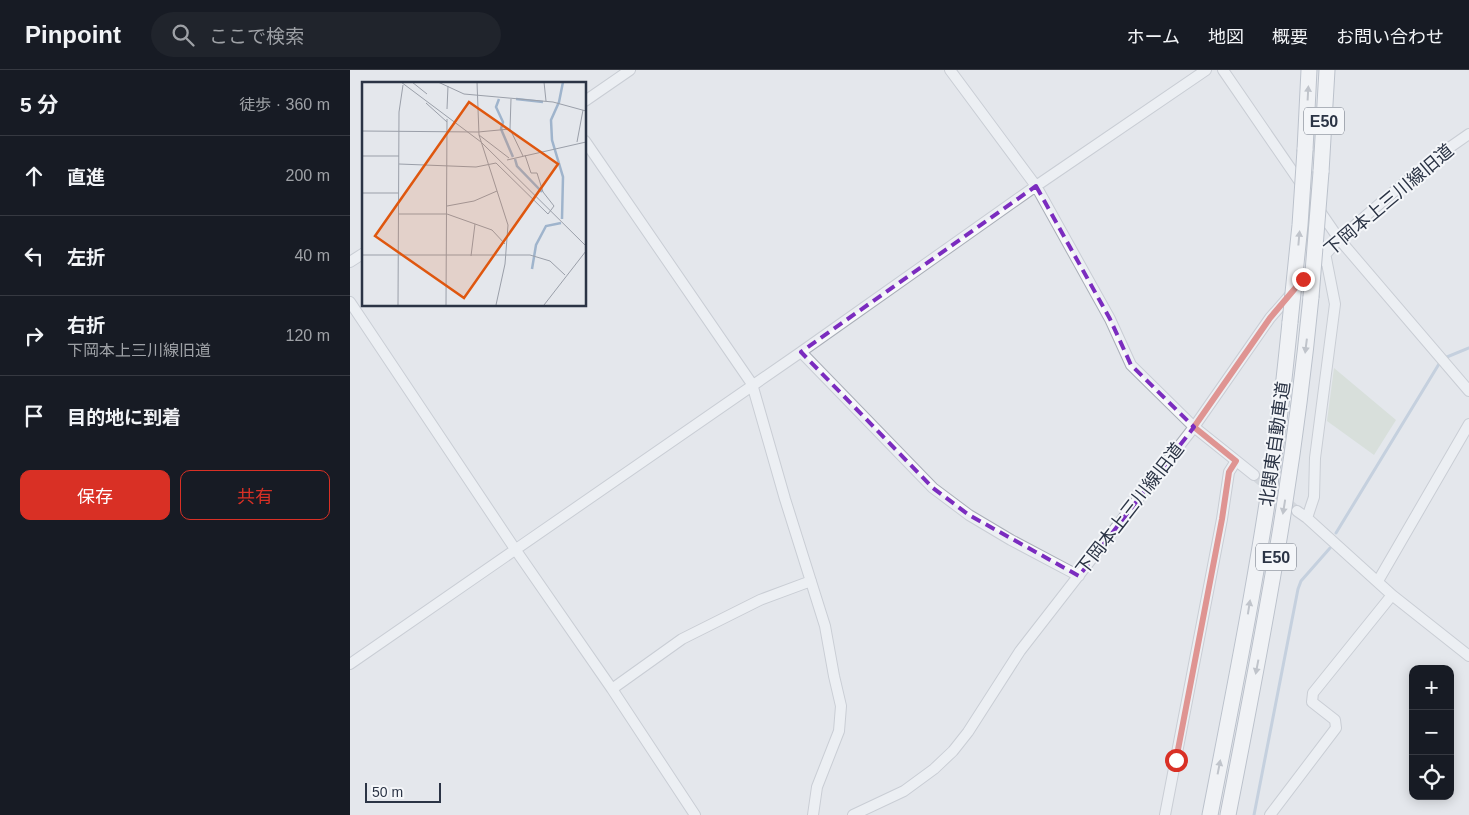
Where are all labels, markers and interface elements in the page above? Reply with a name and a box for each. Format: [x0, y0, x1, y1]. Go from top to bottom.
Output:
search box [151, 12, 501, 57]
text: Pinpoint [25, 21, 121, 48]
icon: search [169, 21, 197, 49]
text: ここで検索 [209, 26, 304, 47]
text: ホーム [1127, 27, 1180, 47]
text: 地図 [1208, 27, 1244, 47]
text: 概要 [1272, 27, 1308, 47]
text: お問い合わせ [1336, 27, 1444, 47]
inset map [362, 82, 586, 306]
one-way arrow [1305, 84, 1313, 100]
text: 5 分 [20, 93, 59, 116]
text: 徒歩 · 360 m [239, 96, 330, 113]
road number: E50 [1304, 107, 1344, 134]
street label: 下岡本上三川線旧道 [1321, 140, 1457, 260]
icon: ahead [20, 162, 48, 190]
text: 直進 [67, 167, 105, 188]
text: 200 m [286, 167, 330, 184]
one-way arrow [1295, 230, 1303, 246]
icon: left [20, 242, 48, 270]
text: 左折 [67, 247, 105, 268]
text: 40 m [294, 247, 330, 264]
route end [1292, 268, 1315, 291]
text: 右折 [67, 315, 105, 336]
icon: right [20, 322, 48, 350]
text: 120 m [286, 327, 330, 344]
one-way arrow [1302, 338, 1310, 354]
text: 下岡本上三川線旧道 [67, 342, 211, 359]
street label: 北関東自動車道 [1256, 380, 1294, 508]
icon: arrive [20, 402, 48, 430]
text: 目的地に到着 [67, 407, 181, 428]
street label: 下岡本上三川線旧道 [1072, 439, 1188, 579]
button: 保存 [20, 470, 170, 520]
button: 共有 [180, 470, 330, 520]
one-way arrow [1280, 499, 1288, 515]
road number: E50 [1256, 544, 1296, 571]
one-way arrow [1246, 599, 1254, 615]
one-way arrow [1252, 659, 1260, 675]
map controls [1409, 665, 1454, 800]
button: + [1409, 665, 1454, 710]
button: − [1409, 710, 1454, 755]
route start [1165, 749, 1188, 772]
button: locate [1409, 755, 1454, 800]
one-way arrow [1216, 759, 1224, 775]
scale bar [365, 780, 441, 803]
text: 50 m [372, 784, 403, 800]

